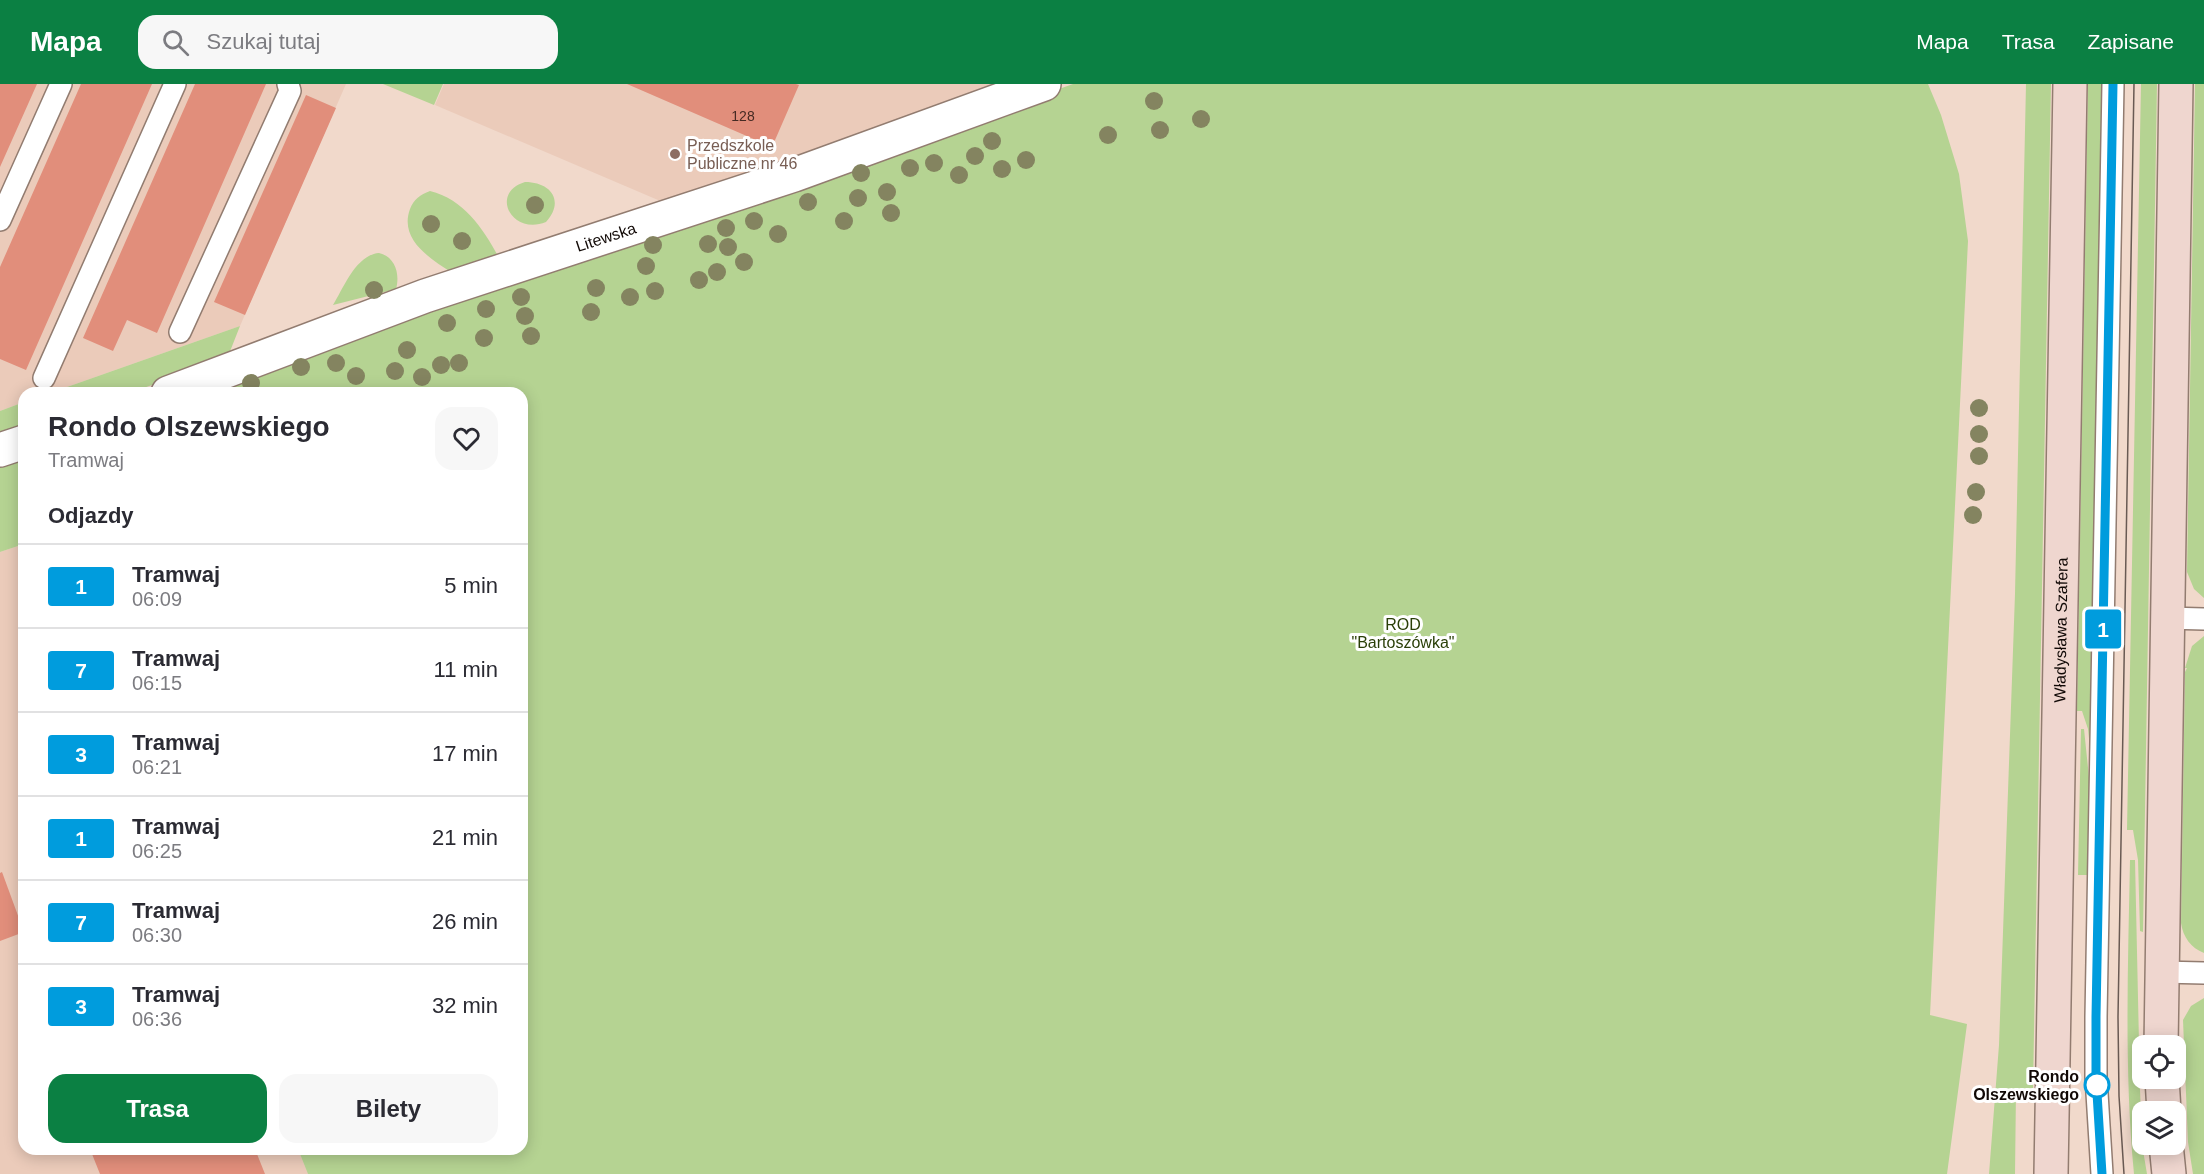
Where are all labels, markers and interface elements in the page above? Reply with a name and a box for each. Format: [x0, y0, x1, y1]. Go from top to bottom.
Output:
search box [138, 15, 558, 69]
text: Mapa [30, 26, 102, 57]
icon: search [159, 26, 192, 59]
text: Szukaj tutaj [207, 29, 320, 54]
text: Mapa [1916, 30, 1969, 53]
text: Trasa [2002, 30, 2055, 53]
text: Zapisane [2088, 30, 2174, 53]
house number: 128 [731, 108, 755, 124]
place label: Przedszkole Publiczne nr 46 [687, 137, 797, 172]
marker: Przedszkole Publiczne nr 46 [668, 147, 682, 161]
street label: Litewska [574, 219, 638, 255]
button: heart [435, 407, 498, 470]
text: Rondo Olszewskiego [48, 411, 330, 442]
text: Tramwaj [48, 449, 124, 471]
text: Odjazdy [48, 503, 134, 528]
street label: Władysława Szafera [2051, 557, 2071, 703]
text: Tramwaj [132, 562, 220, 587]
text: 5 min [444, 573, 498, 598]
text: 1 [75, 575, 87, 598]
text: 06:09 [132, 588, 182, 610]
line badge: 1 [2084, 610, 2122, 648]
park label: ROD "Bartoszówka" [1352, 616, 1454, 651]
text: 1 [2097, 618, 2109, 641]
text: Tramwaj [132, 646, 220, 671]
text: 11 min [434, 657, 498, 682]
text: 7 [75, 659, 87, 682]
text: 06:15 [132, 672, 182, 694]
text: Tramwaj [132, 730, 220, 755]
text: 17 min [432, 741, 498, 766]
text: 3 [75, 743, 87, 766]
text: 06:21 [132, 756, 182, 778]
text: Tramwaj [132, 814, 220, 839]
text: 21 min [432, 825, 498, 850]
text: 1 [75, 827, 87, 850]
text: 06:25 [132, 840, 182, 862]
text: Tramwaj [132, 898, 220, 923]
text: 26 min [432, 909, 498, 934]
text: 7 [75, 911, 87, 934]
text: 06:30 [132, 924, 182, 946]
text: Tramwaj [132, 982, 220, 1007]
text: 32 min [432, 993, 498, 1018]
text: 3 [75, 995, 87, 1018]
text: 06:36 [132, 1008, 182, 1030]
map controls [2132, 1035, 2186, 1155]
button: locate [2132, 1035, 2186, 1089]
place label: Rondo Olszewskiego [1973, 1068, 2079, 1103]
marker: Rondo Olszewskiego [2084, 1072, 2110, 1098]
button: Trasa [48, 1074, 267, 1143]
button: Bilety [279, 1074, 498, 1143]
button: layers [2132, 1101, 2186, 1155]

